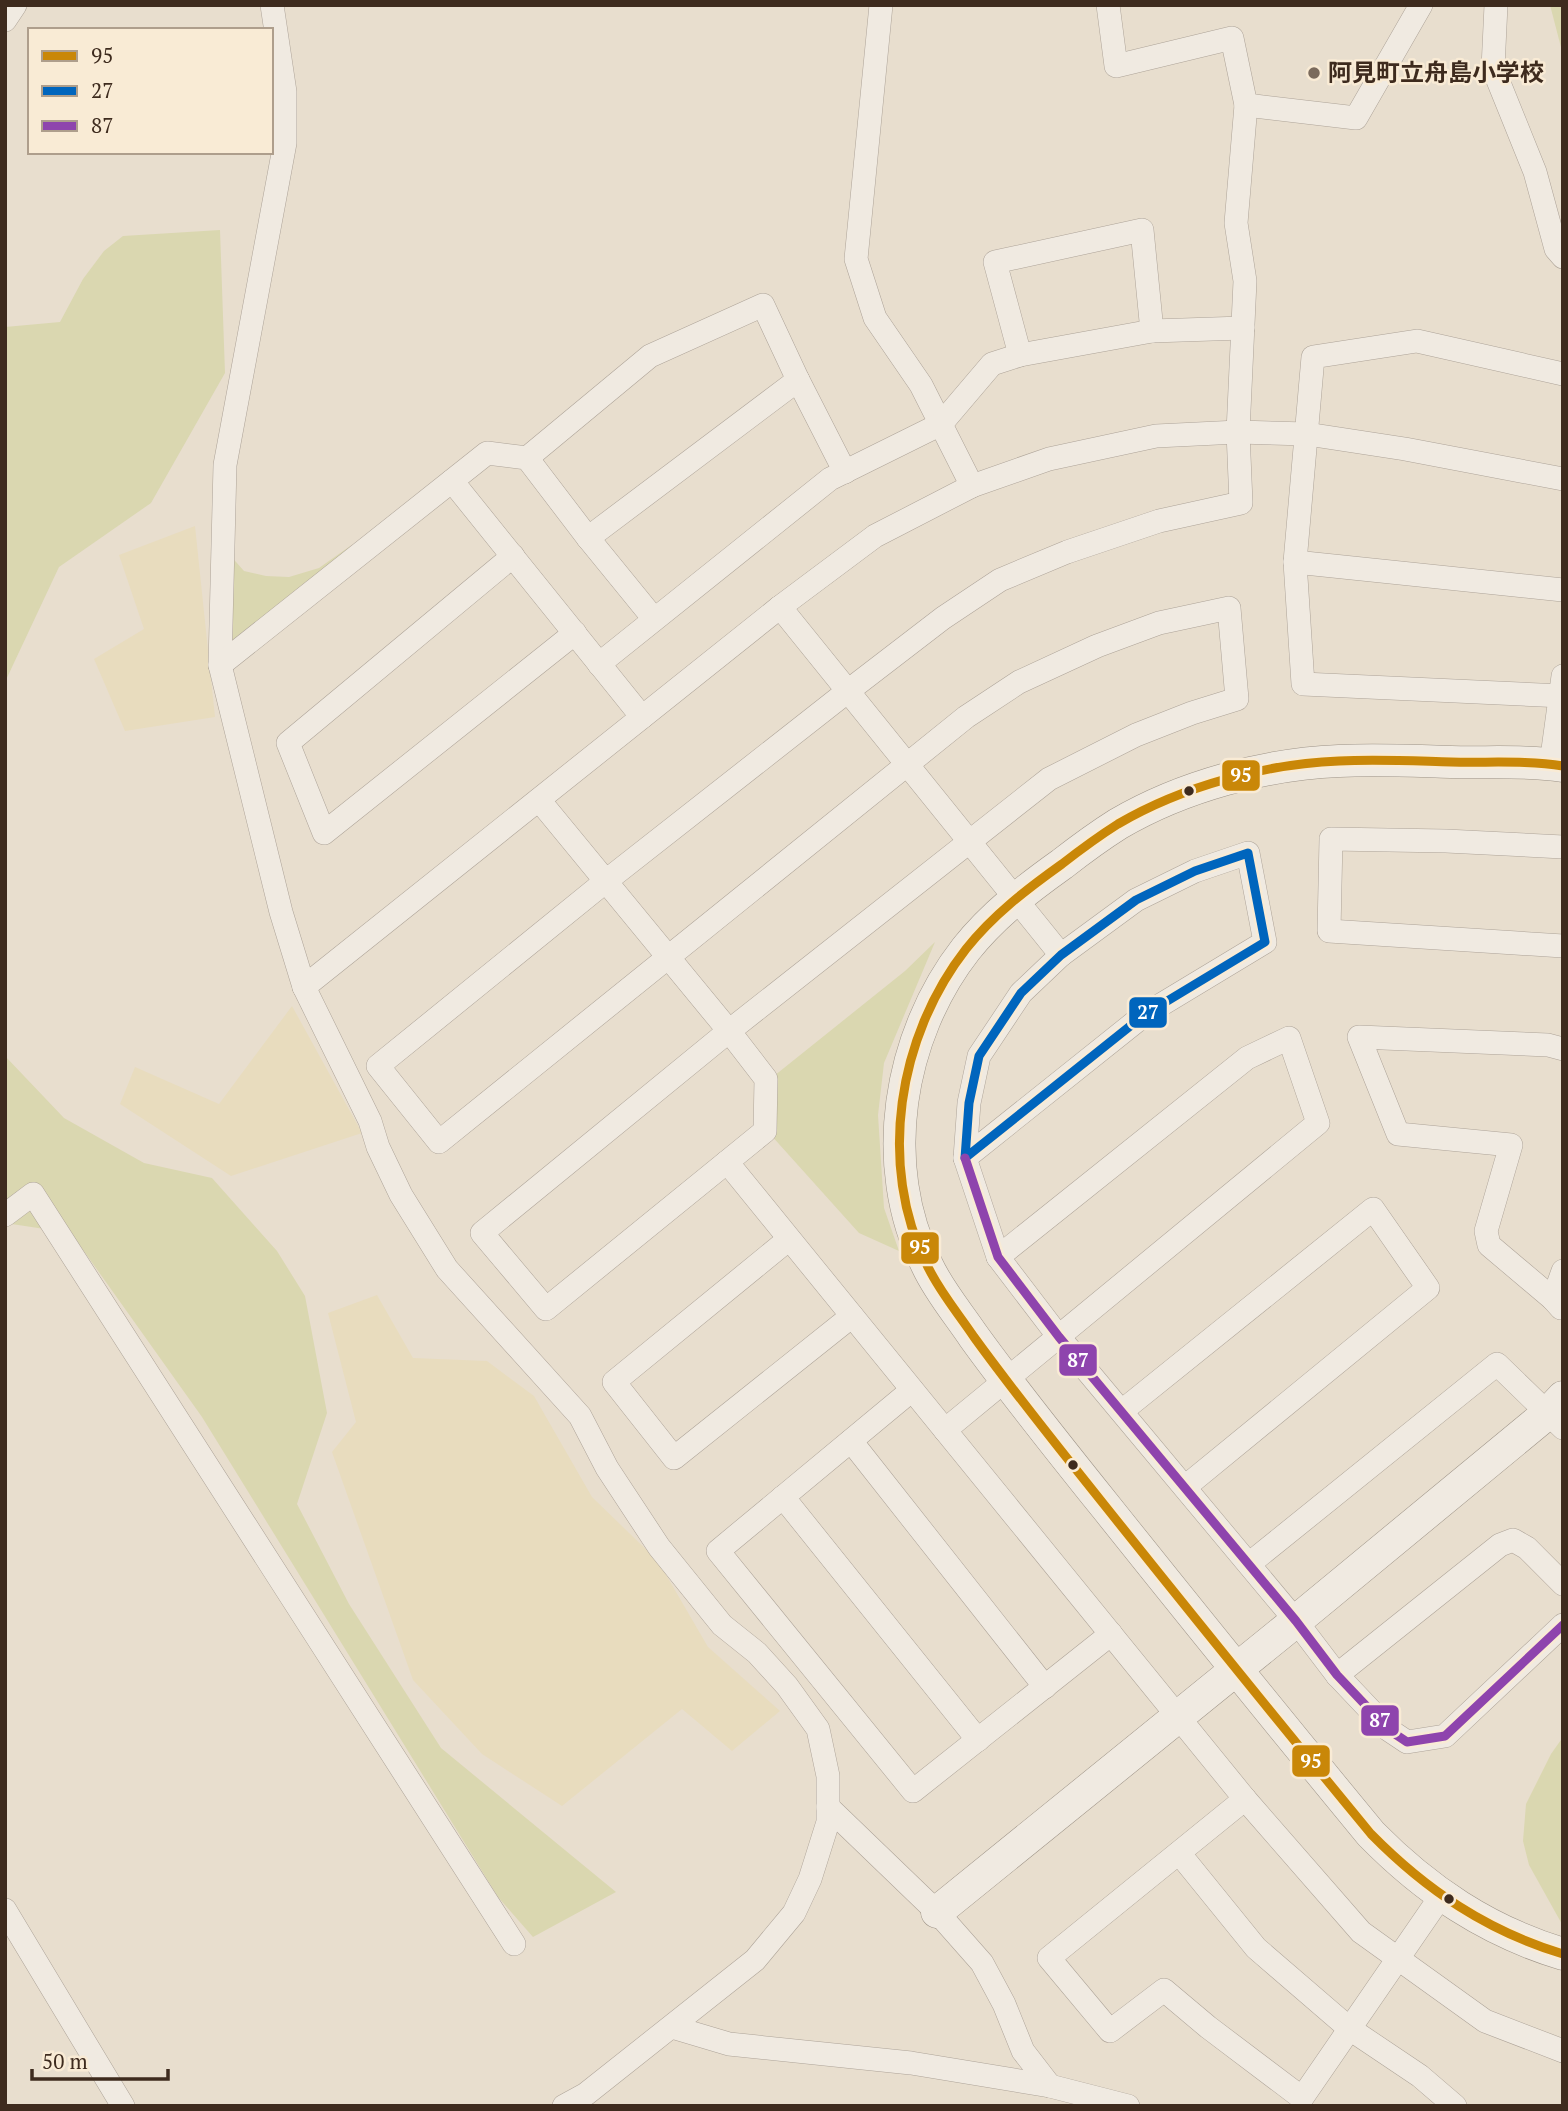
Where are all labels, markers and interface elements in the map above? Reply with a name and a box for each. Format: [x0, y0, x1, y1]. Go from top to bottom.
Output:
legend [28, 28, 273, 154]
text: 95 [91, 41, 113, 69]
place label: 阿見町立舟島小学校 [1328, 56, 1544, 88]
marker: 阿見町立舟島小学校 [1306, 65, 1322, 81]
text: 27 [91, 76, 113, 104]
text: 87 [91, 111, 113, 139]
line badge: 95 [1221, 759, 1261, 792]
text: 95 [1230, 762, 1252, 787]
unlabelled marker [1182, 784, 1196, 798]
line badge: 27 [1128, 996, 1168, 1029]
text: 27 [1137, 999, 1159, 1024]
line badge: 95 [900, 1231, 940, 1265]
text: 95 [909, 1234, 931, 1259]
line badge: 87 [1058, 1343, 1098, 1377]
text: 87 [1067, 1347, 1089, 1372]
unlabelled marker [1066, 1458, 1080, 1472]
line badge: 87 [1360, 1704, 1400, 1737]
text: 87 [1369, 1707, 1391, 1732]
line badge: 95 [1291, 1744, 1331, 1778]
text: 95 [1300, 1748, 1322, 1773]
unlabelled marker [1442, 1892, 1456, 1906]
scale bar [32, 2038, 168, 2082]
text: 50 m [42, 2047, 88, 2075]

